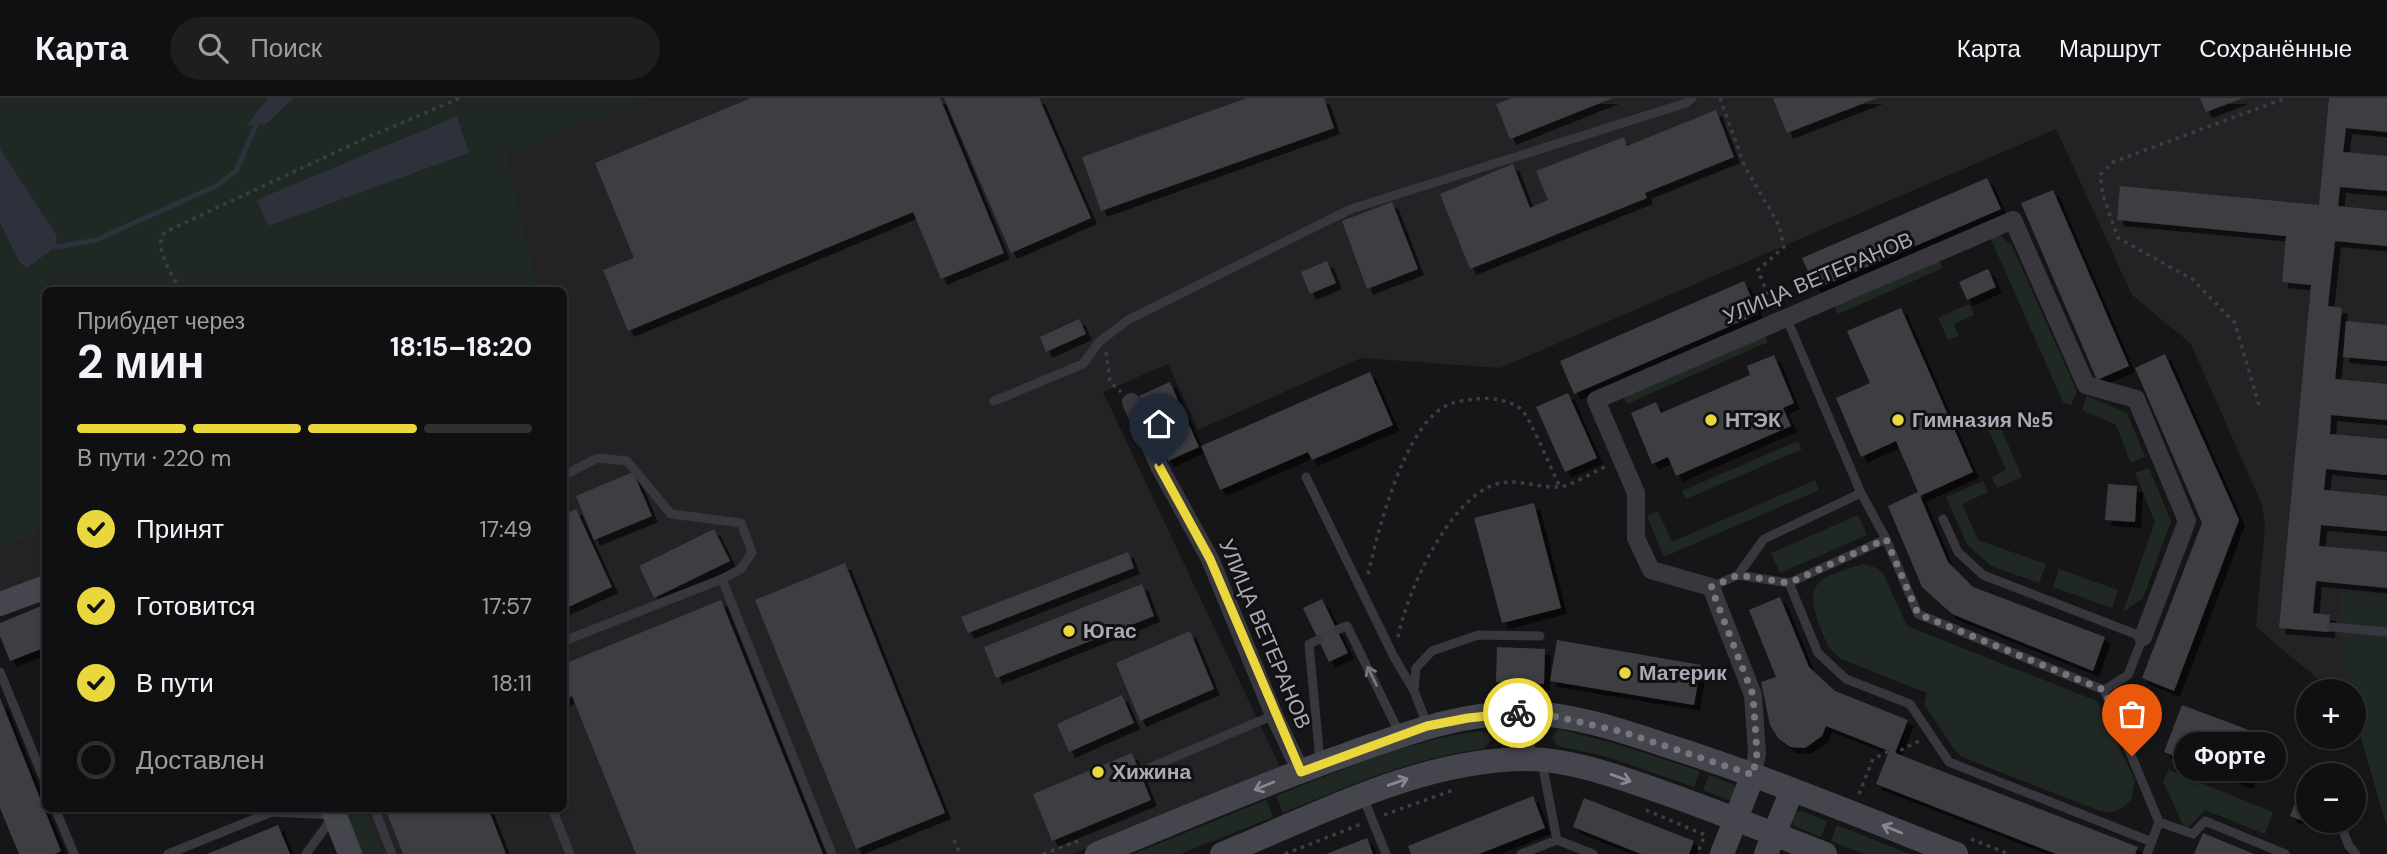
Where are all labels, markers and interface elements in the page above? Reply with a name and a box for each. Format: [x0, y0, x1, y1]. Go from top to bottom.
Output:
search box [170, 17, 660, 80]
text: Карта [35, 27, 128, 70]
icon: search [194, 29, 232, 67]
text: Поиск [250, 31, 322, 65]
text: Карта [1957, 33, 2021, 64]
text: Маршрут [2059, 33, 2161, 64]
text: Сохранённые [2199, 33, 2352, 64]
street label: УЛИЦА ВЕТЕРАНОВ [1719, 225, 1917, 331]
text: Прибудет через [77, 306, 245, 336]
text: 18:15–18:20 [390, 330, 532, 364]
text: 2 мин [77, 332, 204, 392]
pin [1129, 394, 1189, 466]
icon: home [1140, 405, 1178, 443]
place label: НТЭК [1725, 406, 1781, 434]
place label: Гимназия №5 [1912, 406, 2053, 434]
marker: НТЭК [1703, 412, 1719, 428]
marker: Гимназия №5 [1890, 412, 1906, 428]
text: В пути · 220 m [77, 443, 231, 473]
icon: check [77, 510, 115, 548]
text: Принят [136, 512, 224, 546]
text: 17:49 [479, 514, 532, 544]
street label: УЛИЦА ВЕТЕРАНОВ [1212, 535, 1318, 733]
icon: check [77, 587, 115, 625]
text: Готовится [136, 589, 255, 623]
text: 17:57 [482, 591, 532, 621]
place label: Югас [1083, 617, 1137, 645]
marker: Югас [1061, 623, 1077, 639]
place label: Материк [1639, 659, 1727, 687]
icon: check [77, 664, 115, 702]
marker: Материк [1617, 665, 1633, 681]
text: В пути [136, 666, 214, 700]
one-way arrow [1364, 666, 1378, 687]
text: 18:11 [492, 668, 532, 698]
courier [1483, 678, 1553, 748]
map controls [2296, 679, 2366, 833]
button: + [2296, 679, 2366, 749]
pin [2102, 684, 2162, 756]
icon: bike [1499, 694, 1537, 732]
icon: bag [2113, 695, 2151, 733]
callout: Форте [2174, 732, 2286, 780]
text: Форте [2194, 741, 2266, 771]
text: Доставлен [136, 743, 265, 777]
place label: Хижина [1112, 758, 1191, 786]
button: − [2296, 763, 2366, 833]
marker: Хижина [1090, 764, 1106, 780]
one-way arrow [1610, 773, 1632, 785]
one-way arrow [1387, 775, 1409, 787]
one-way arrow [1254, 780, 1276, 793]
one-way arrow [1882, 821, 1904, 834]

